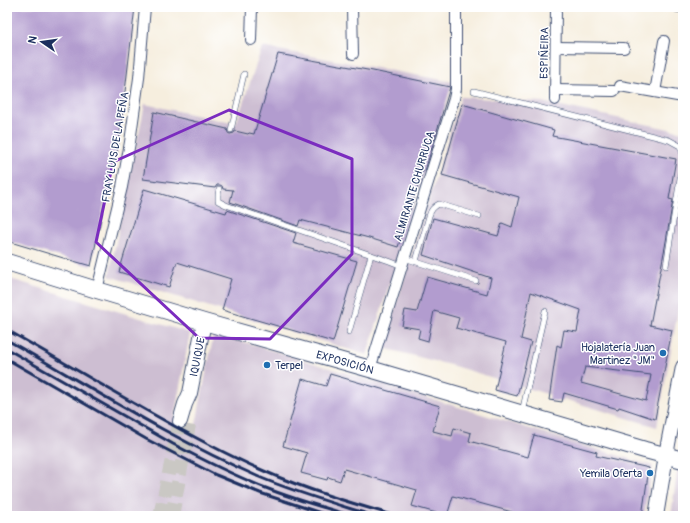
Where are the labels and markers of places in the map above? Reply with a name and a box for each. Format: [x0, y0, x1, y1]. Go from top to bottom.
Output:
place label: Hojalatería Juan Martinez "JM" [581, 341, 655, 367]
marker: Hojalatería Juan Martinez "JM" [658, 348, 668, 358]
place label: Terpel [275, 359, 303, 372]
marker: Terpel [262, 360, 272, 370]
place label: Yemila Oferta [579, 467, 642, 480]
marker: Yemila Oferta [645, 468, 655, 478]

